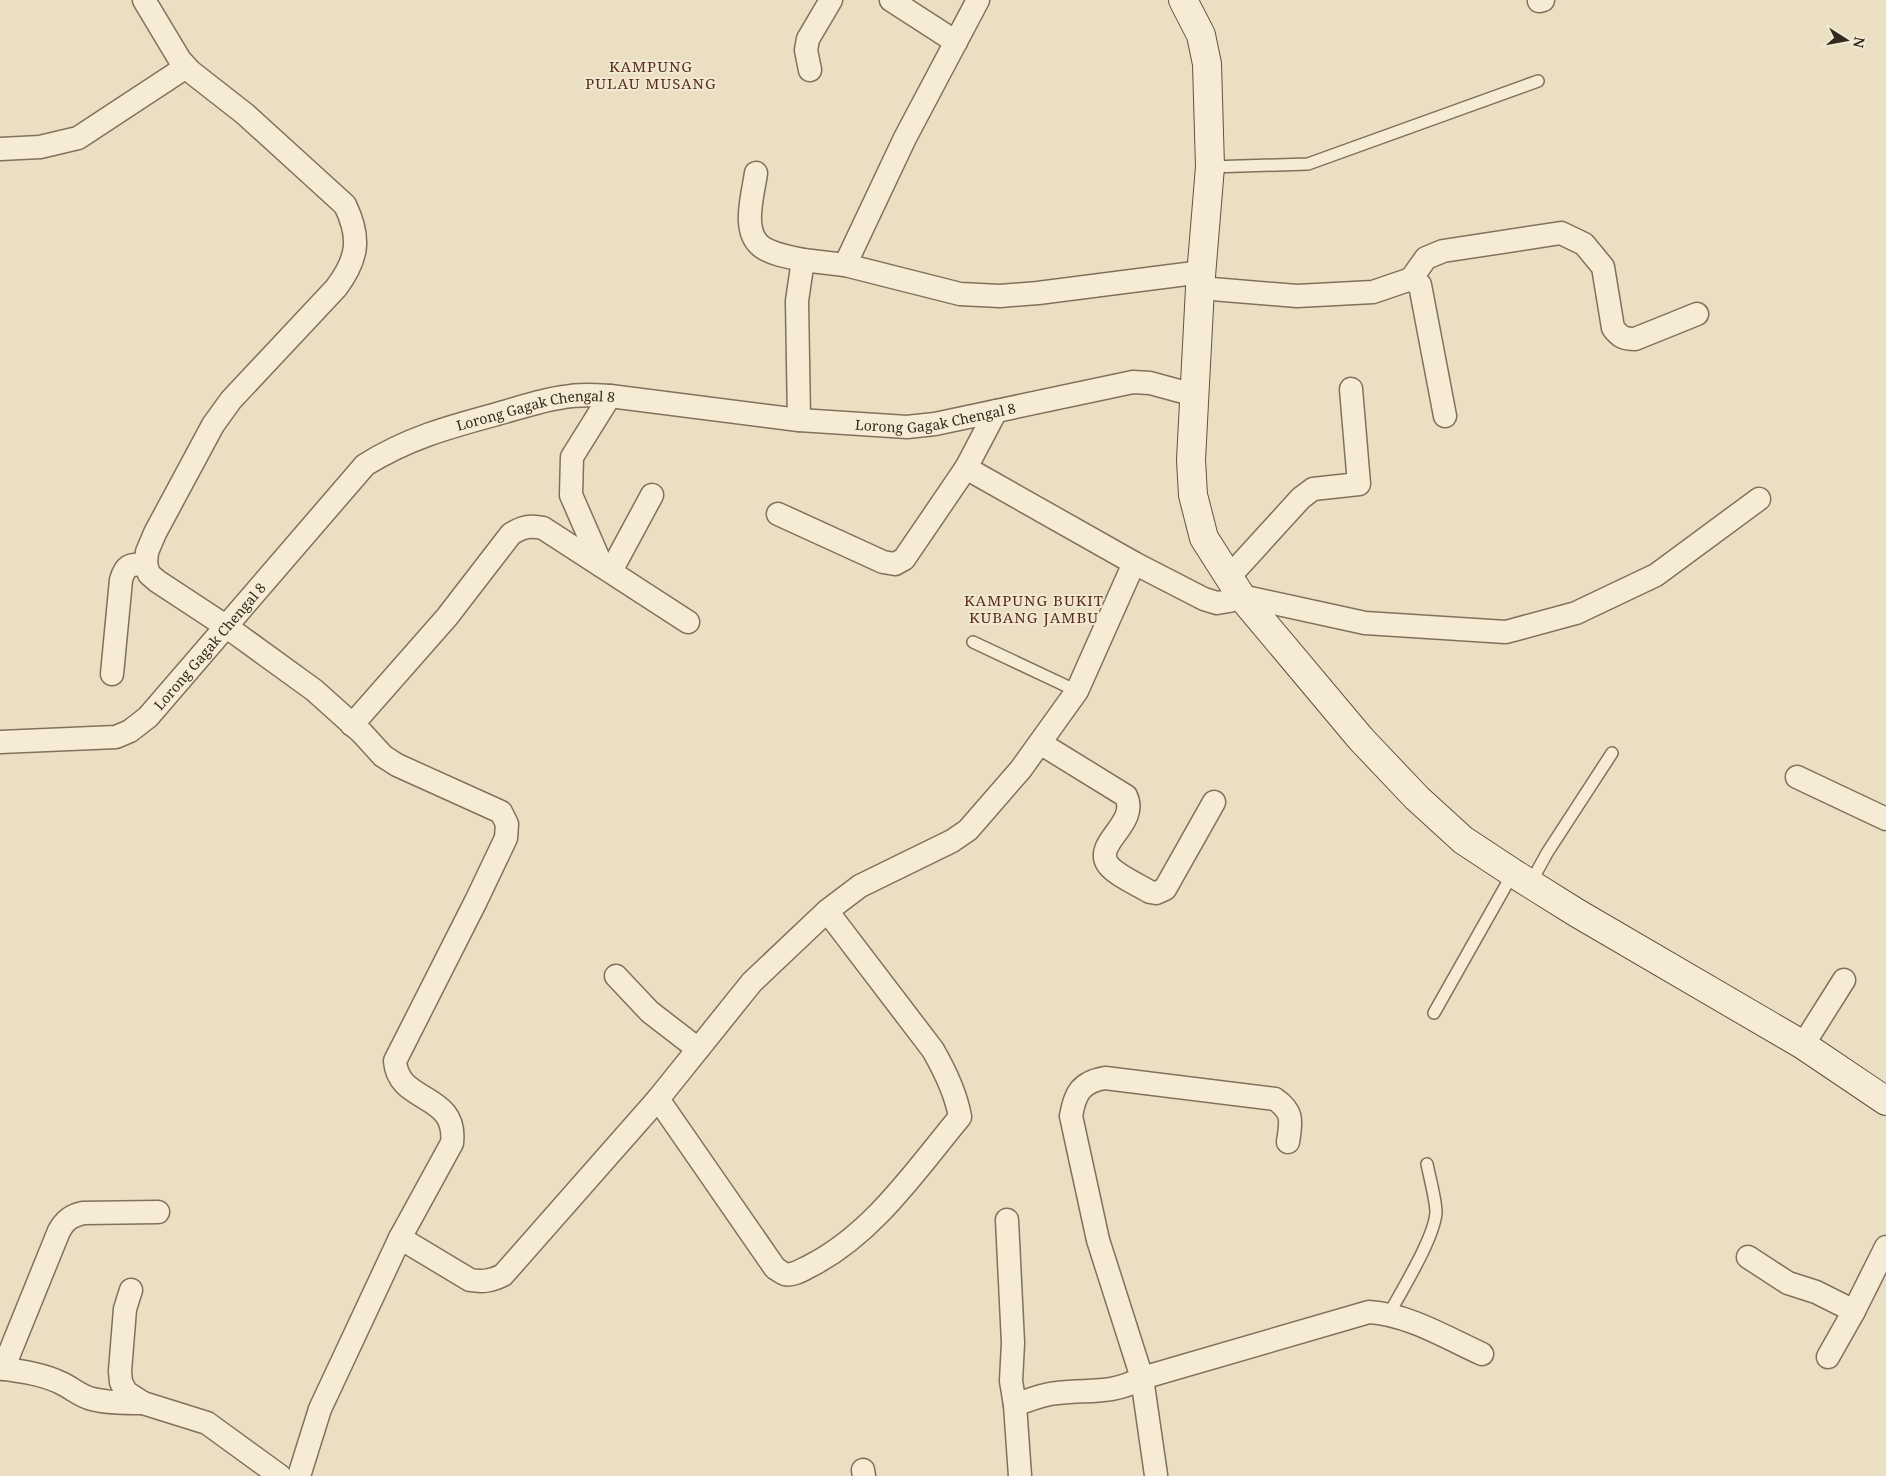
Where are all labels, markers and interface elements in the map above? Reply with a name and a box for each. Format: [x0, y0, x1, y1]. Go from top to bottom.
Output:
north arrow [1821, 15, 1871, 65]
text: N [1849, 35, 1870, 50]
district label: KAMPUNG PULAU MUSANG [585, 56, 717, 93]
street label: Lorong Gagak Chengal 8 [454, 385, 616, 434]
street label: Lorong Gagak Chengal 8 [855, 398, 1017, 436]
street label: Lorong Gagak Chengal 8 [149, 578, 269, 714]
district label: KAMPUNG BUKIT KUBANG JAMBU [964, 590, 1104, 627]

